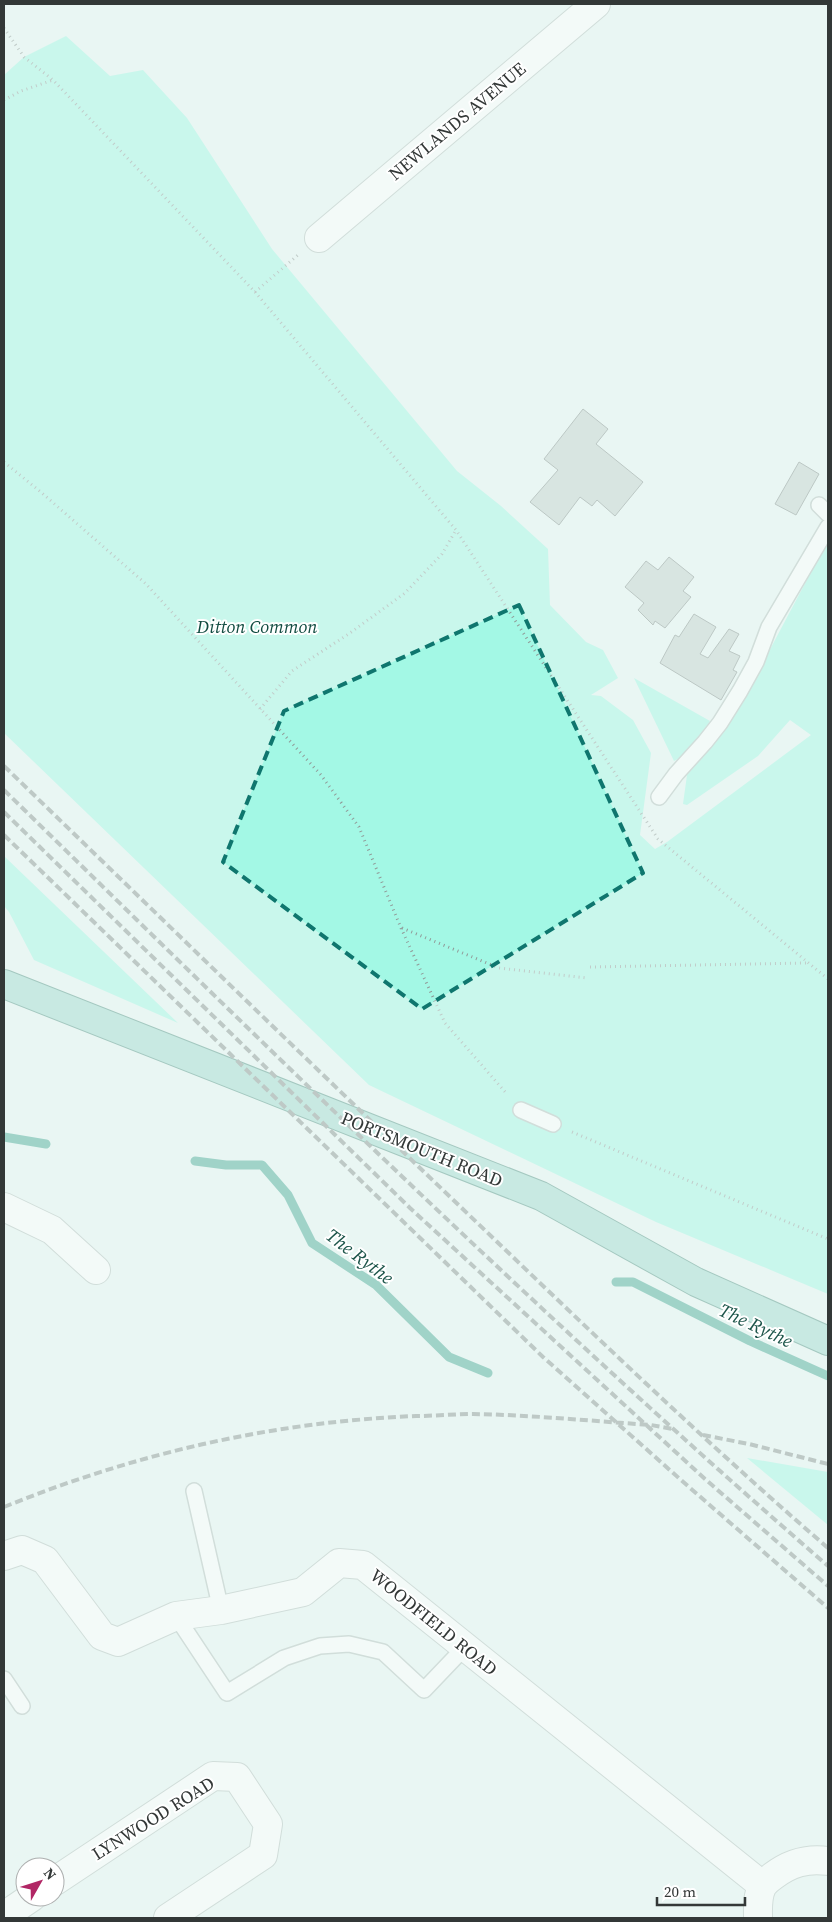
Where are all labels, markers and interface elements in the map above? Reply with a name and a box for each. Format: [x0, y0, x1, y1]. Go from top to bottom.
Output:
street label: NEWLANDS AVENUE [383, 56, 531, 186]
park label: Ditton Common [196, 614, 317, 639]
street label: PORTSMOUTH ROAD [337, 1105, 507, 1193]
water label: The Rythe [321, 1222, 399, 1290]
water label: The Rythe [715, 1297, 797, 1353]
street label: WOODFIELD ROAD [365, 1563, 503, 1681]
street label: LYNWOOD ROAD [87, 1770, 219, 1866]
north arrow [15, 1857, 65, 1907]
text: N [39, 1864, 61, 1884]
scale bar [657, 1874, 744, 1906]
text: 20 m [664, 1881, 696, 1902]

